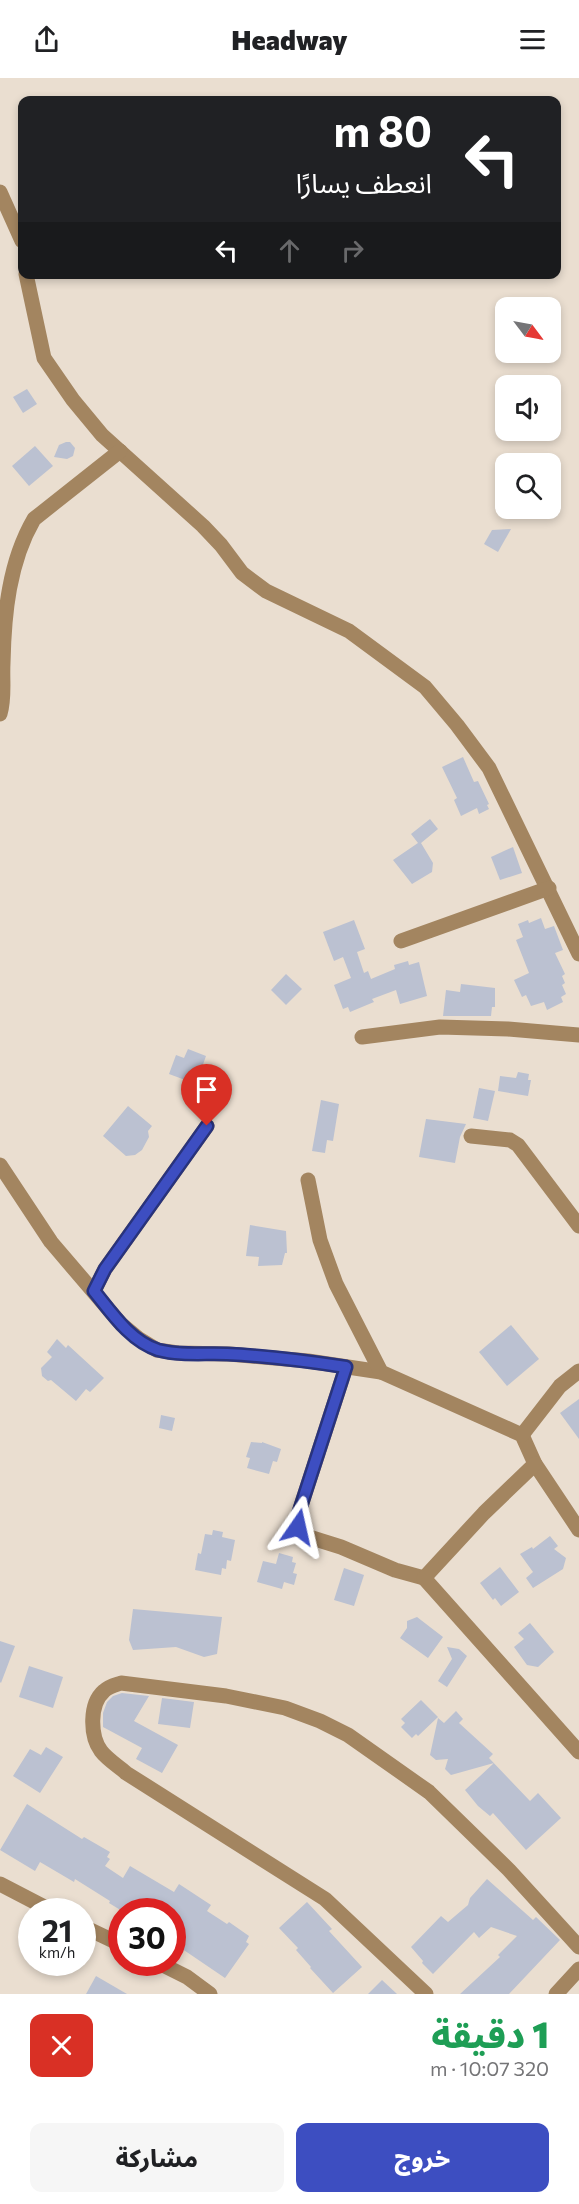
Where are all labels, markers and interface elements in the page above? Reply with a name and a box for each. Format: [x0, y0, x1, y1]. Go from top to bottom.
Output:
icon: share [30, 23, 63, 56]
text: Headway [231, 23, 348, 56]
icon: menu [516, 23, 549, 56]
text: 80 m [333, 104, 432, 156]
icon: left [453, 120, 531, 198]
text: انعطف يسارًا [296, 166, 432, 199]
icon: left [210, 234, 243, 267]
icon: ahead [273, 234, 306, 267]
icon: right [336, 234, 369, 267]
north arrow [495, 297, 561, 363]
map controls [495, 297, 561, 519]
button: sound [495, 375, 561, 441]
button: search [495, 453, 561, 519]
pin [181, 1064, 232, 1126]
icon: arrive [190, 1073, 223, 1106]
position arrow [266, 1495, 330, 1559]
speed limit sign: 30 [108, 1898, 186, 1976]
text: 21 [42, 1911, 72, 1948]
text: km/h [39, 1943, 75, 1961]
text: 1 دقيقة [431, 2011, 549, 2055]
button: close [30, 2014, 93, 2077]
text: 320 m · 10:07 [430, 2056, 549, 2080]
button: مشاركة [30, 2123, 284, 2192]
button: خروج [296, 2123, 549, 2192]

